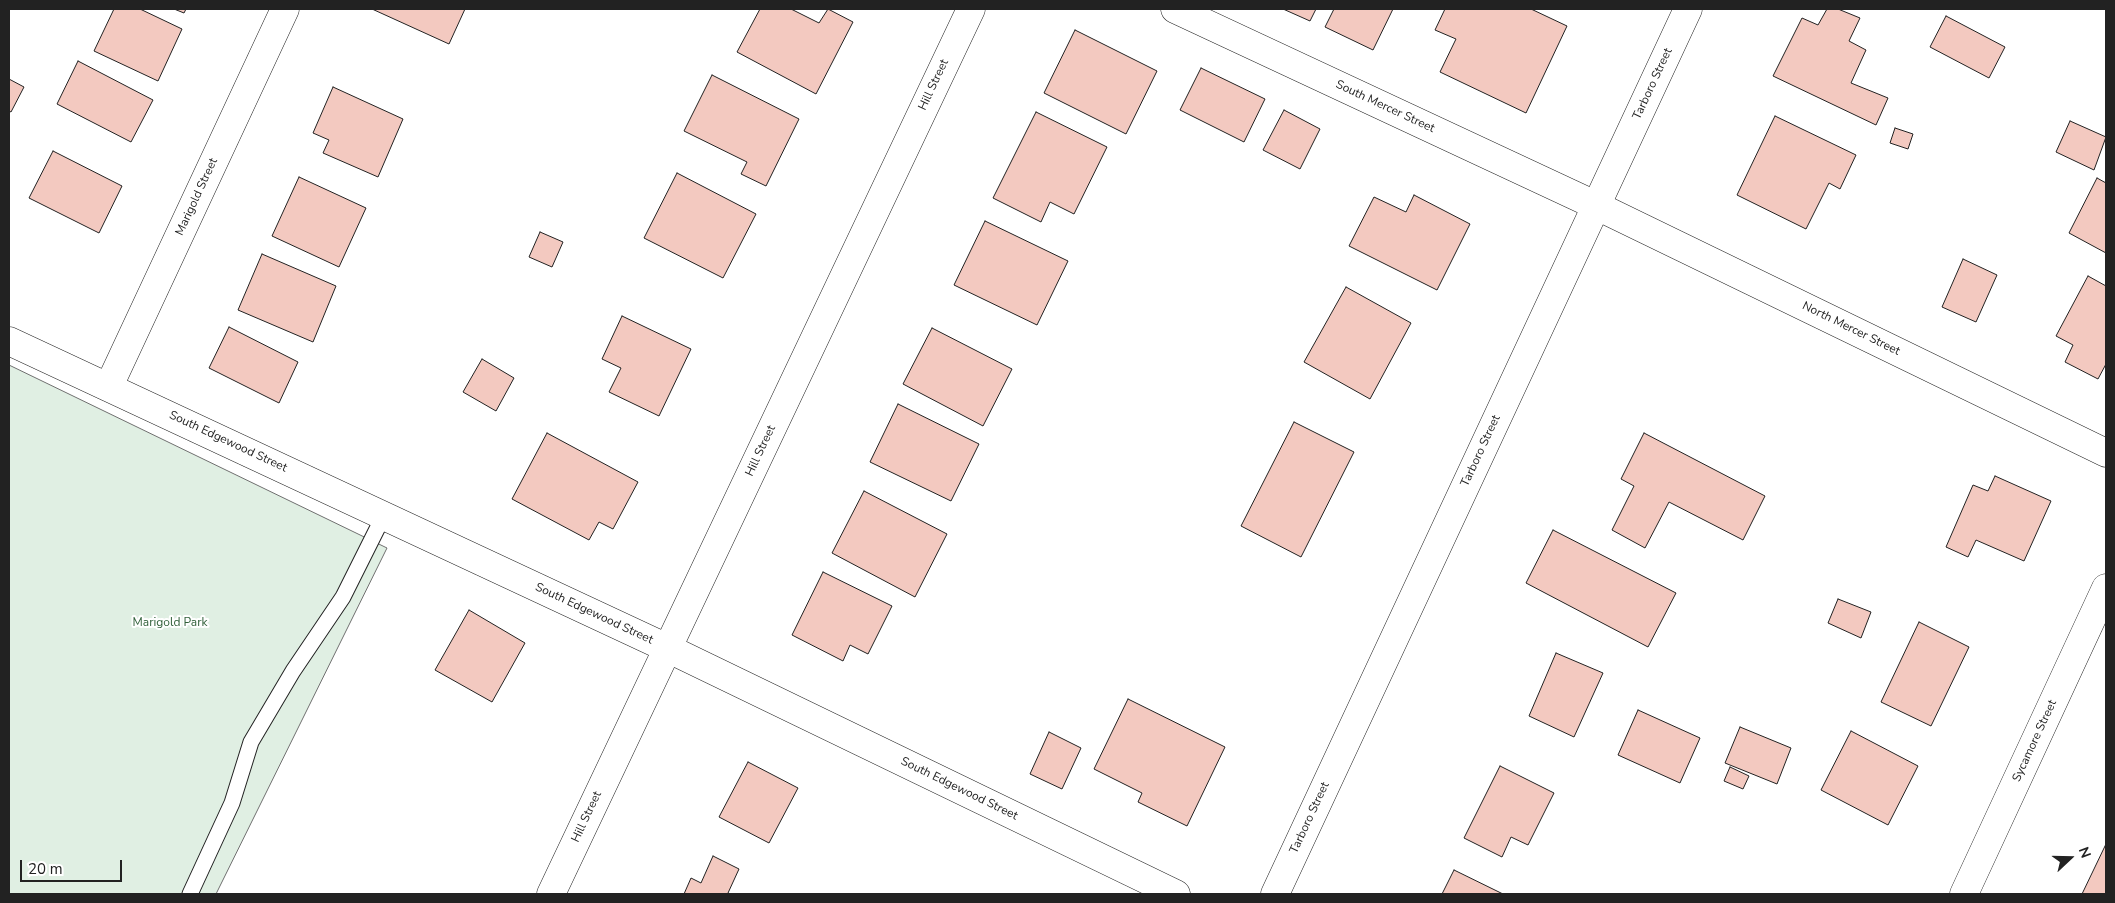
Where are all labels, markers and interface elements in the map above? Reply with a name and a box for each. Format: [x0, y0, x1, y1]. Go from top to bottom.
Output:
street label: Tarboro Street [1630, 46, 1676, 122]
street label: Hill Street [916, 57, 952, 113]
street label: South Mercer Street [1333, 78, 1437, 136]
street label: Marigold Street [173, 156, 221, 238]
street label: North Mercer Street [1800, 299, 1902, 359]
street label: South Edgewood Street [167, 408, 289, 476]
street label: Tarboro Street [1458, 413, 1504, 489]
street label: Hill Street [743, 423, 779, 479]
street label: South Edgewood Street [533, 580, 655, 648]
park label: Marigold Park [133, 616, 207, 630]
street label: Sycamore Street [2010, 698, 2060, 784]
street label: South Edgewood Street [898, 754, 1020, 824]
street label: Tarboro Street [1287, 780, 1333, 856]
street label: Hill Street [569, 789, 605, 845]
north arrow [2045, 833, 2095, 883]
text: N [2074, 844, 2095, 861]
scale bar [22, 850, 125, 882]
text: 20 m [28, 859, 63, 879]

